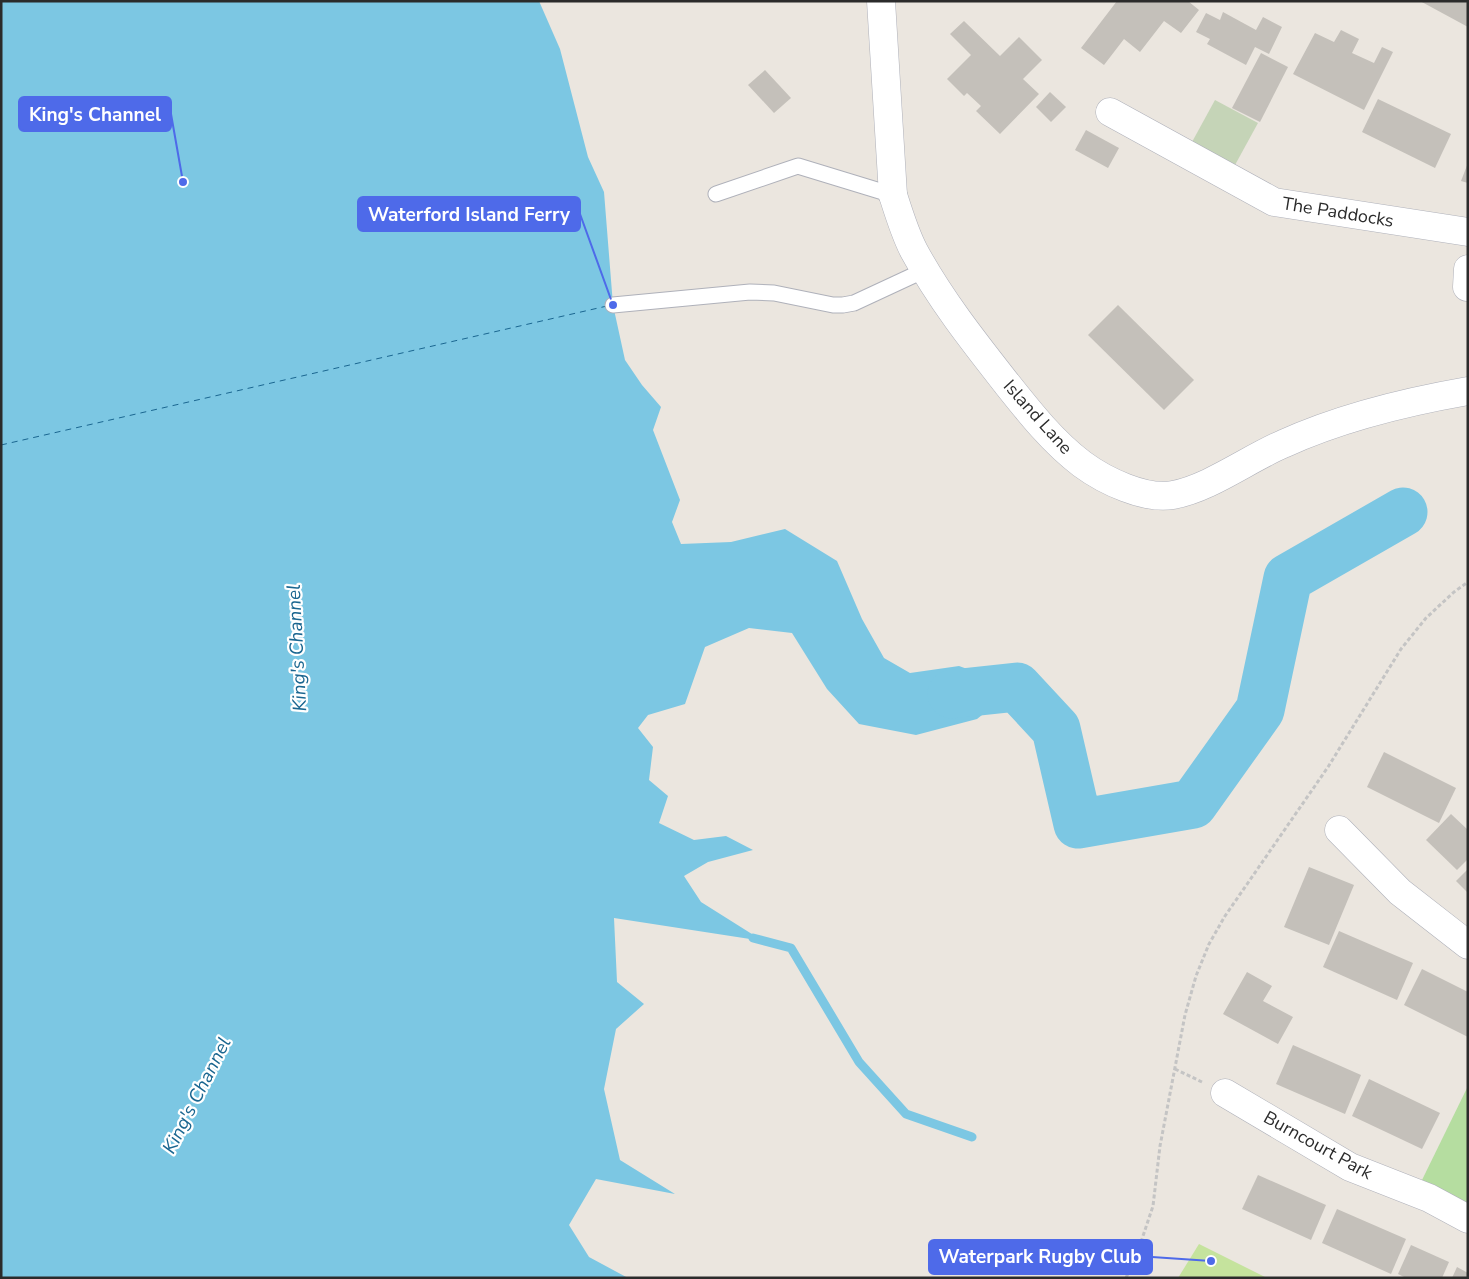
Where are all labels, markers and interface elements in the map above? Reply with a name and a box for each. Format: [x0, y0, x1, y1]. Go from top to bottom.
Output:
callout: King's Channel [19, 97, 171, 131]
text: King's Channel [29, 102, 161, 128]
street label: The Paddocks [1281, 191, 1395, 233]
callout: Waterford Island Ferry [358, 197, 580, 231]
text: Waterford Island Ferry [368, 202, 571, 228]
street label: Island Lane [998, 375, 1078, 459]
water label: King's Channel [281, 584, 313, 712]
water label: King's Channel [156, 1033, 237, 1158]
street label: Burncourt Park [1259, 1105, 1378, 1185]
callout: Waterpark Rugby Club [929, 1240, 1152, 1274]
text: Waterpark Rugby Club [938, 1244, 1142, 1270]

